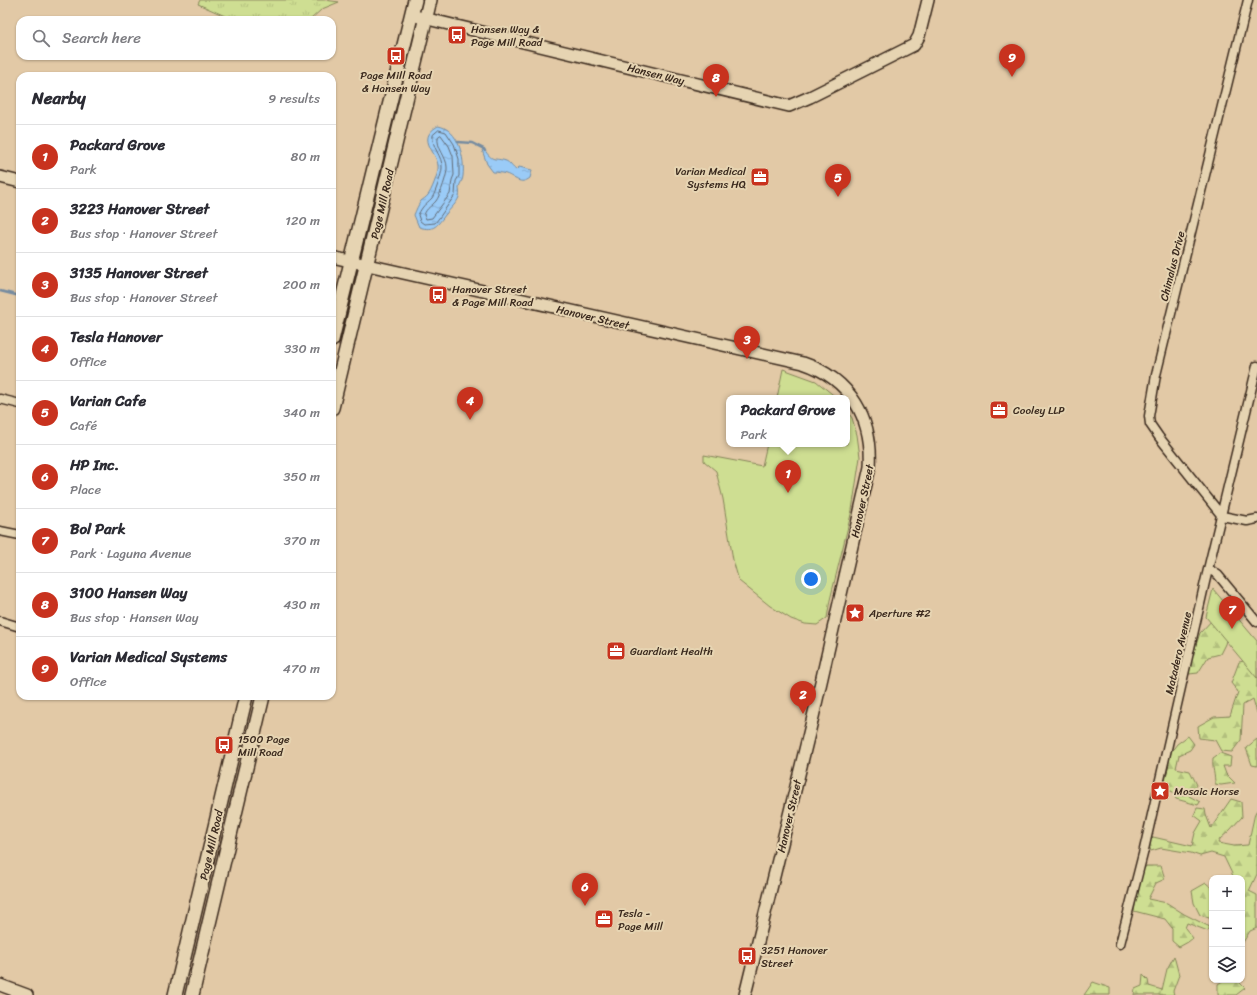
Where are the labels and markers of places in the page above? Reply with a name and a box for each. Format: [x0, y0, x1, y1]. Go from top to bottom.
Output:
place label: Hansen Way & Page Mill Road [471, 20, 544, 52]
bus stop icon: Hansen Way & Page Mill Road [446, 24, 468, 46]
pin: 9 [999, 44, 1025, 77]
bus stop icon: Page Mill Road & Hansen Way [385, 45, 407, 67]
pin: 8 [703, 64, 729, 97]
place label: Page Mill Road & Hansen Way [360, 66, 433, 98]
place label: Varian Medical Systems HQ [675, 162, 747, 194]
pin: 5 [825, 164, 851, 197]
office icon: Varian Medical Systems HQ [749, 166, 771, 188]
place label: Hanover Street & Page Mill Road [452, 280, 534, 312]
bus stop icon: Hanover Street & Page Mill Road [427, 284, 449, 306]
pin: 3 [734, 326, 760, 359]
pin: 4 [457, 387, 483, 420]
office icon: Cooley LLP [988, 399, 1010, 421]
place label: Cooley LLP [1013, 401, 1065, 420]
pin: 1 [775, 460, 801, 493]
pin: 7 [1219, 596, 1245, 629]
place icon: Aperture #2 [844, 602, 866, 624]
place label: Aperture #2 [868, 604, 931, 623]
office icon: Guardiant Health [605, 640, 627, 662]
place label: Guardiant Health [630, 642, 713, 661]
pin: 2 [790, 681, 816, 714]
place label: 1500 Page Mill Road [238, 730, 290, 762]
bus stop icon: 1500 Page Mill Road [213, 734, 235, 756]
place icon: Mosaic Horse [1149, 780, 1171, 802]
place label: Mosaic Horse [1174, 782, 1239, 801]
pin: 6 [572, 873, 598, 906]
place label: Tesla - Page Mill [618, 904, 664, 936]
office icon: Tesla - Page Mill [593, 908, 615, 930]
place label: 3251 Hanover Street [761, 941, 828, 973]
bus stop icon: 3251 Hanover Street [736, 945, 758, 967]

